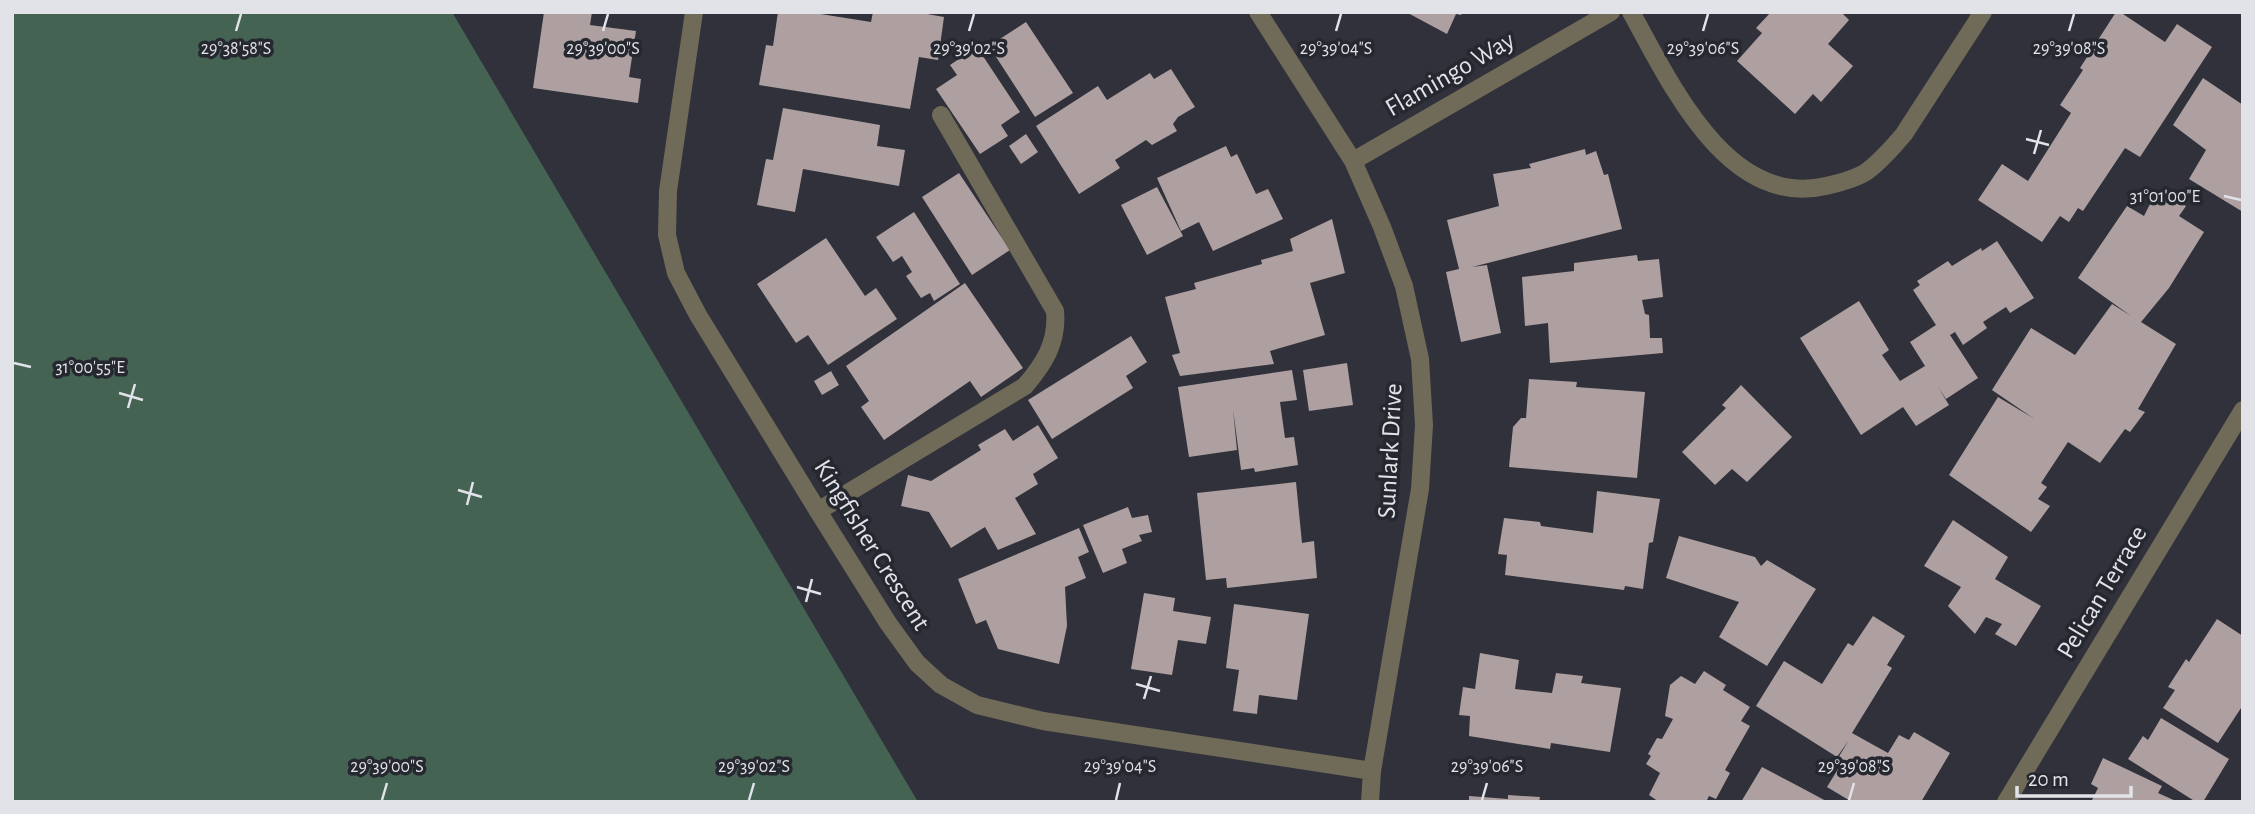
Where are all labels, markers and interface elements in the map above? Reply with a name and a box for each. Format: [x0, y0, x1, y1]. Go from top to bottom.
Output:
street label: Flamingo Way [1381, 27, 1519, 121]
text: 29°38'58"S [201, 40, 271, 58]
text: 29°39'00"S [566, 40, 640, 58]
text: 29°39'02"S [933, 40, 1005, 58]
text: 29°39'04"S [1300, 40, 1372, 58]
text: 29°39'06"S [1667, 40, 1739, 58]
text: 29°39'08"S [2033, 40, 2105, 58]
text: 31°01'00"E [2130, 188, 2200, 206]
text: 31°00'55"E [55, 359, 125, 377]
street label: Sunlark Drive [1373, 383, 1407, 519]
street label: Kingfisher Crescent [809, 455, 935, 635]
street label: Pelican Terrace [2052, 521, 2152, 663]
scale bar [2017, 754, 2131, 798]
text: 29°39'00"S [350, 758, 424, 776]
text: 29°39'02"S [718, 758, 790, 776]
text: 29°39'04"S [1084, 758, 1156, 776]
text: 29°39'06"S [1451, 758, 1523, 776]
text: 29°39'08"S [1818, 758, 1890, 776]
text: 20 m [2028, 769, 2069, 790]

